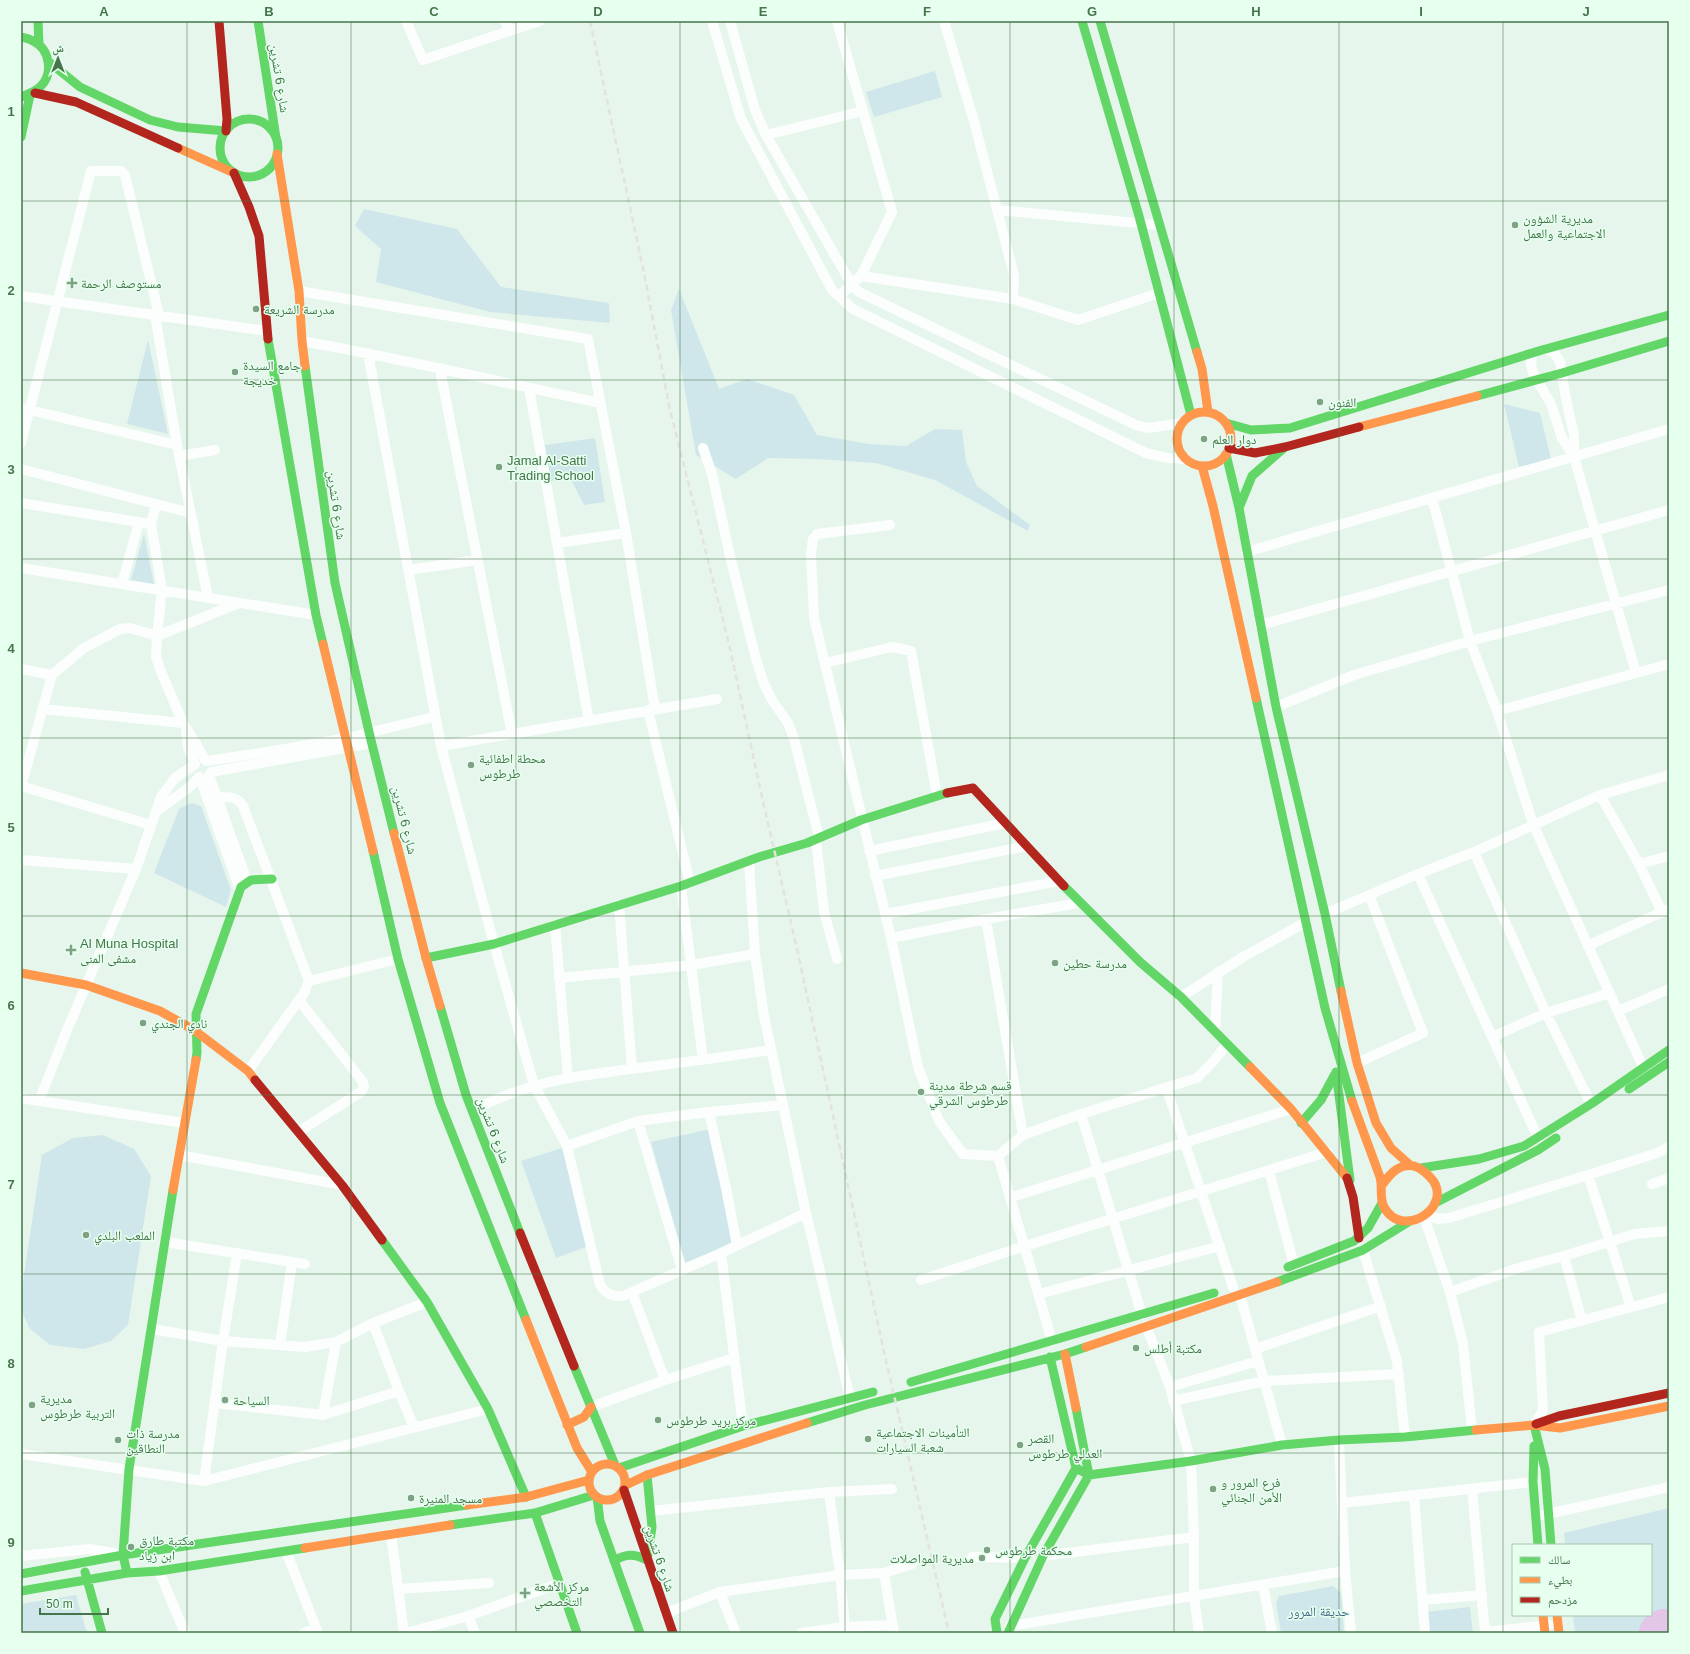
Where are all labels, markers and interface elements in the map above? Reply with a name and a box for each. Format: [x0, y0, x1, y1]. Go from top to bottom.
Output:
text: A [99, 4, 109, 19]
text: B [264, 4, 274, 19]
text: C [429, 4, 439, 19]
text: D [593, 4, 603, 19]
text: E [759, 4, 768, 19]
text: F [923, 4, 931, 19]
text: G [1087, 4, 1097, 19]
text: H [1251, 4, 1261, 19]
text: I [1419, 4, 1423, 19]
text: J [1582, 4, 1590, 19]
north arrow [38, 38, 78, 78]
text: ش [52, 42, 64, 56]
street label: شارع 6 تشرين [265, 43, 292, 114]
text: 1 [7, 104, 15, 119]
place label: مديرية الشؤون الاجتماعية والعمل [1523, 211, 1606, 242]
marker: مديرية الشؤون الاجتماعية والعمل [1510, 220, 1520, 230]
place label: مستوصف الرحمة [81, 276, 161, 292]
marker: مستوصف الرحمة [66, 277, 78, 289]
text: 2 [7, 283, 15, 298]
place label: مدرسة الشريعة [264, 302, 335, 318]
marker: مدرسة الشريعة [251, 304, 261, 314]
place label: جامع السيدة خديجة [243, 358, 301, 388]
marker: جامع السيدة خديجة [230, 367, 240, 377]
place label: الفنون [1328, 395, 1356, 411]
marker: الفنون [1315, 397, 1325, 407]
place label: دوار العلم [1212, 432, 1256, 448]
marker: دوار العلم [1199, 434, 1209, 444]
place label: Jamal Al-Satti Trading School [507, 453, 594, 483]
text: 3 [7, 462, 15, 477]
marker: Jamal Al-Satti Trading School [494, 462, 504, 472]
street label: شارع 6 تشرين [322, 470, 349, 541]
text: 4 [7, 641, 15, 656]
place label: محطة اطفائية طرطوس [479, 751, 545, 782]
marker: محطة اطفائية طرطوس [466, 760, 476, 770]
street label: شارع 6 تشرين [387, 785, 420, 856]
text: 5 [7, 820, 15, 835]
place label: Al Muna Hospital مشفى المنى [80, 936, 178, 967]
marker: Al Muna Hospital مشفى المنى [65, 944, 77, 956]
place label: مدرسة حطين [1063, 956, 1127, 972]
marker: مدرسة حطين [1050, 958, 1060, 968]
text: 6 [7, 998, 15, 1013]
place label: نادي الجندي [151, 1016, 207, 1034]
marker: نادي الجندي [138, 1018, 148, 1028]
place label: قسم شرطة مدينة طرطوس الشرقي [929, 1078, 1012, 1111]
marker: قسم شرطة مدينة طرطوس الشرقي [916, 1087, 926, 1097]
street label: شارع 6 تشرين [472, 1095, 513, 1166]
text: 7 [7, 1177, 15, 1192]
place label: الملعب البلدي [94, 1228, 155, 1246]
marker: الملعب البلدي [81, 1230, 91, 1240]
place label: مكتبة أطلس [1144, 1341, 1202, 1357]
marker: مكتبة أطلس [1131, 1343, 1141, 1353]
text: 8 [7, 1356, 15, 1371]
place label: مديرية التربية طرطوس [40, 1391, 115, 1422]
place label: السياحة [233, 1393, 270, 1408]
marker: السياحة [220, 1395, 230, 1405]
marker: مديرية التربية طرطوس [27, 1400, 37, 1410]
place label: مركز بريد طرطوس [666, 1413, 756, 1429]
marker: مركز بريد طرطوس [653, 1415, 663, 1425]
place label: التأمينات الاجتماعية شعبة السيارات [876, 1425, 970, 1456]
place label: مدرسة ذات النطاقين [126, 1426, 180, 1457]
place label: القصر العدلي طرطوس [1027, 1431, 1102, 1464]
marker: التأمينات الاجتماعية شعبة السيارات [863, 1434, 873, 1444]
marker: مدرسة ذات النطاقين [113, 1435, 123, 1445]
marker: القصر العدلي طرطوس [1015, 1440, 1025, 1450]
place label: فرع المرور و الأمن الجنائي [1221, 1475, 1282, 1508]
marker: فرع المرور و الأمن الجنائي [1208, 1484, 1218, 1494]
place label: مسجد المنيرة [419, 1491, 482, 1507]
marker: مسجد المنيرة [406, 1493, 416, 1503]
street label: شارع 6 تشرين [639, 1523, 678, 1594]
place label: مكتبة طارق ابن زياد [139, 1533, 194, 1564]
text: 9 [7, 1535, 15, 1550]
marker: مكتبة طارق ابن زياد [126, 1542, 136, 1552]
place label: محكمة طرطوس [995, 1543, 1072, 1559]
legend [1512, 1544, 1652, 1616]
marker: محكمة طرطوس [982, 1545, 992, 1555]
place label: مديرية المواصلات [890, 1551, 974, 1567]
marker: مديرية المواصلات [977, 1553, 987, 1563]
text: سالك [1548, 1553, 1570, 1567]
text: بطيء [1548, 1573, 1572, 1590]
place label: مركز الأشعة التخصصي [534, 1579, 589, 1612]
marker: مركز الأشعة التخصصي [519, 1587, 531, 1599]
scale bar [40, 1590, 108, 1616]
text: مزدحم [1548, 1593, 1577, 1608]
text: 50 m [46, 1597, 73, 1611]
park label: حديقة المرور [1288, 1604, 1349, 1620]

